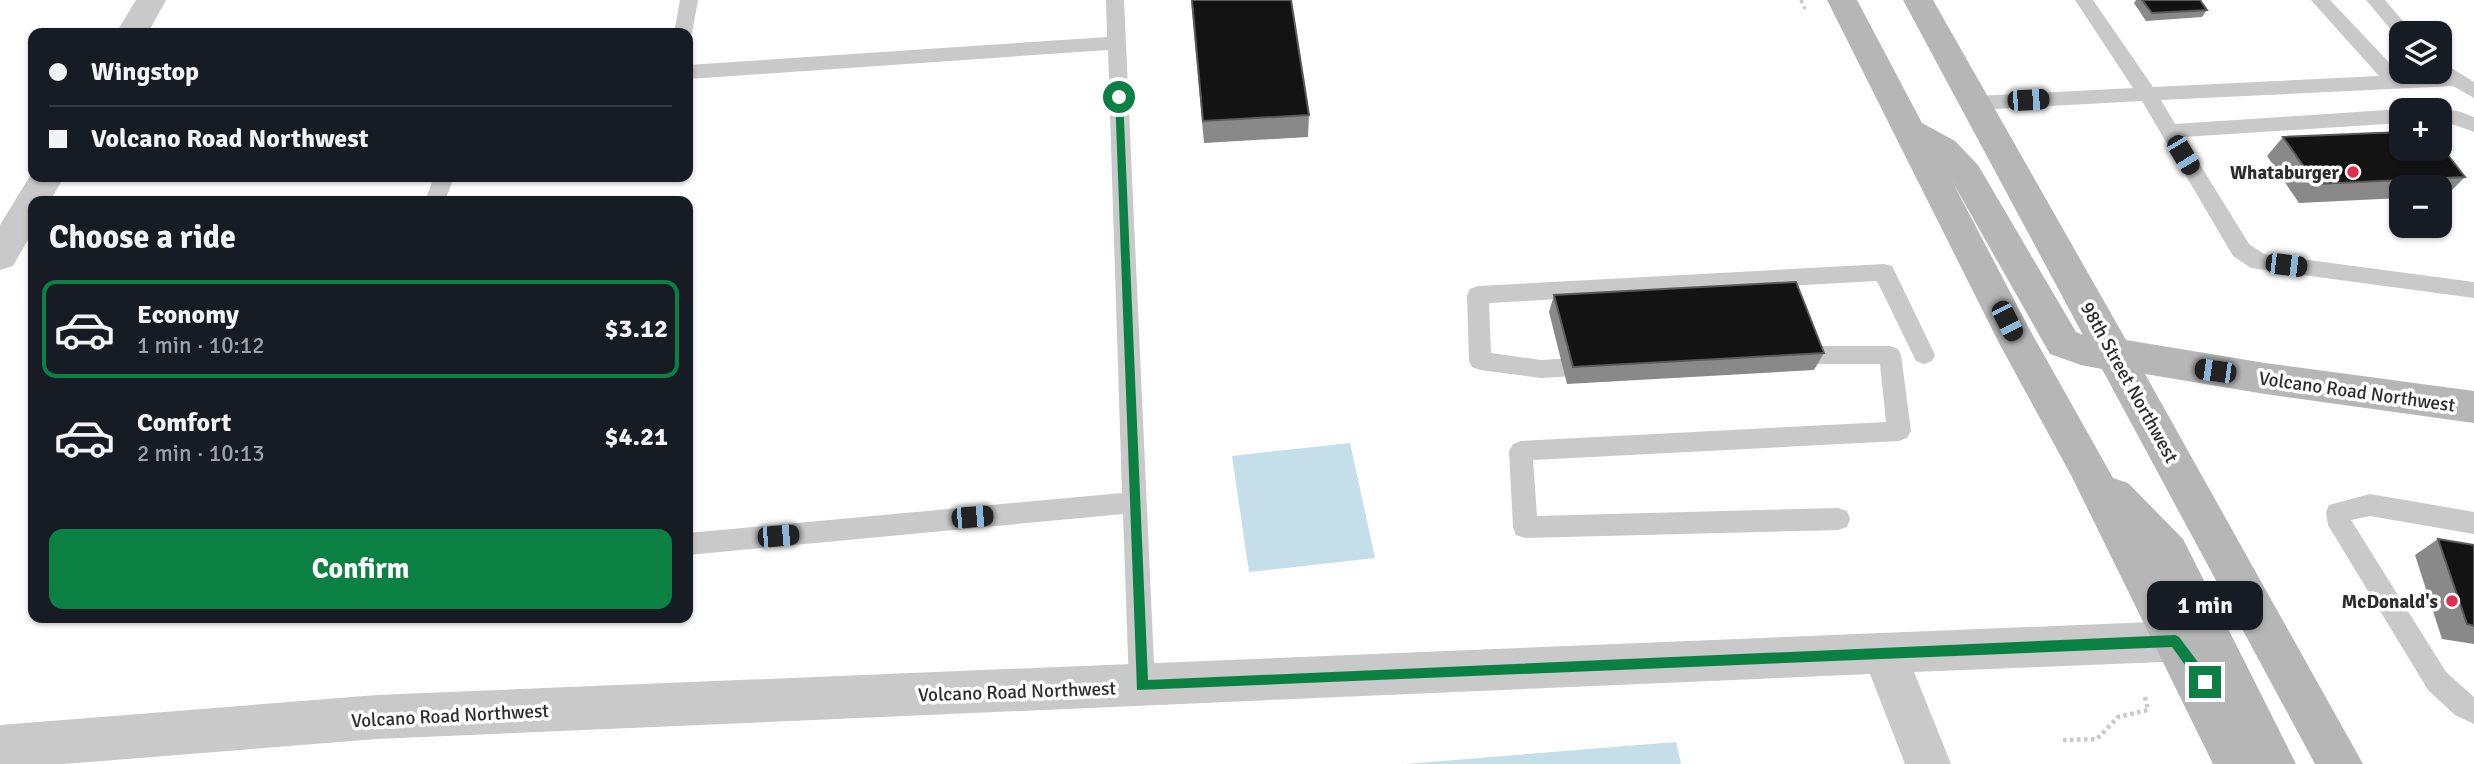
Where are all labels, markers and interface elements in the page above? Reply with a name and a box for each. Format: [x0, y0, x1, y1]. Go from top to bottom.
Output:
map controls [2389, 21, 2452, 238]
button: layers [2389, 21, 2452, 84]
text: Wingstop [91, 56, 199, 88]
route start [1103, 81, 1135, 113]
car [2007, 88, 2050, 112]
button: + [2389, 98, 2452, 161]
text: Volcano Road Northwest [91, 123, 369, 155]
car [2164, 132, 2203, 178]
place label: Whataburger [2230, 161, 2339, 185]
marker: Whataburger [2345, 164, 2361, 180]
button: − [2389, 175, 2452, 238]
text: Choose a ride [49, 218, 236, 257]
car [2264, 252, 2309, 278]
icon: car [53, 298, 116, 361]
car [1989, 298, 2026, 344]
street label: 98th Street Northwest [2075, 298, 2183, 467]
text: Economy [137, 299, 239, 331]
text: $3.12 [604, 313, 668, 345]
text: 1 min · 10:12 [137, 331, 265, 360]
car [2193, 358, 2238, 384]
street label: Volcano Road Northwest [2257, 366, 2457, 418]
icon: car [53, 406, 116, 469]
text: Comfort [137, 407, 231, 439]
text: $4.21 [604, 421, 668, 453]
text: 2 min · 10:13 [137, 439, 265, 468]
car [951, 505, 994, 529]
car [757, 524, 800, 548]
button: Confirm [49, 529, 672, 609]
callout: 1 min [2147, 580, 2263, 630]
place label: McDonald's [2342, 590, 2438, 614]
text: 1 min [2177, 591, 2233, 620]
marker: McDonald's [2444, 593, 2460, 609]
route end [2189, 666, 2221, 698]
street label: Volcano Road Northwest [918, 677, 1117, 707]
street label: Volcano Road Northwest [351, 699, 550, 733]

